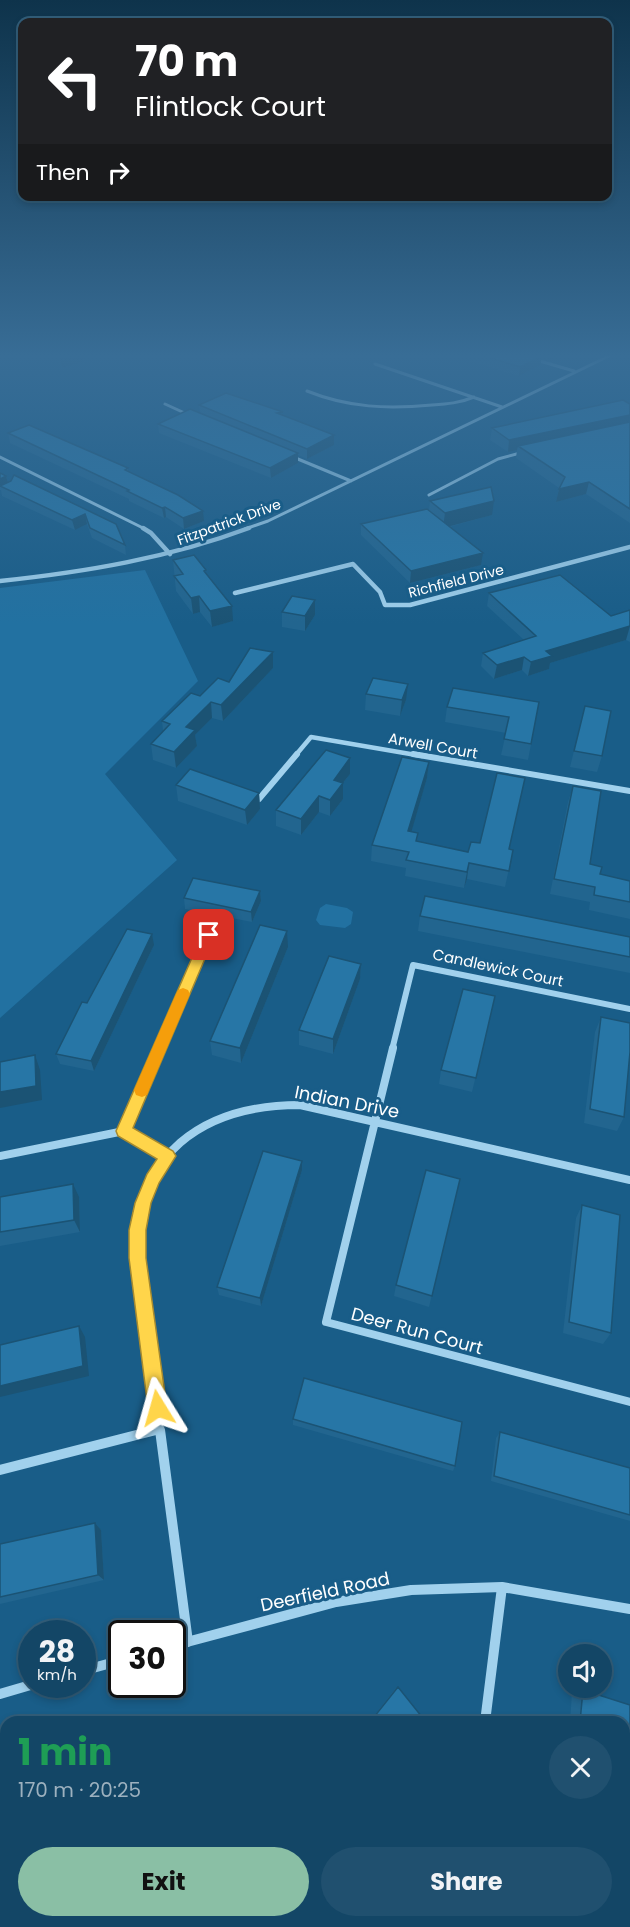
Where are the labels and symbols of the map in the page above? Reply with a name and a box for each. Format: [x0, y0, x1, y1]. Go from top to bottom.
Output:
street label: Fitzpatrick Drive [174, 494, 284, 550]
street label: Richfield Drive [406, 559, 506, 603]
street label: Arwell Court [387, 727, 479, 764]
pin [183, 909, 234, 960]
street label: Candlewick Court [431, 943, 565, 992]
street label: Indian Drive [293, 1079, 402, 1124]
street label: Deer Run Court [348, 1301, 486, 1360]
position arrow [126, 1376, 190, 1440]
street label: Deerfield Road [258, 1566, 392, 1617]
speed limit sign: 30 [108, 1620, 186, 1698]

